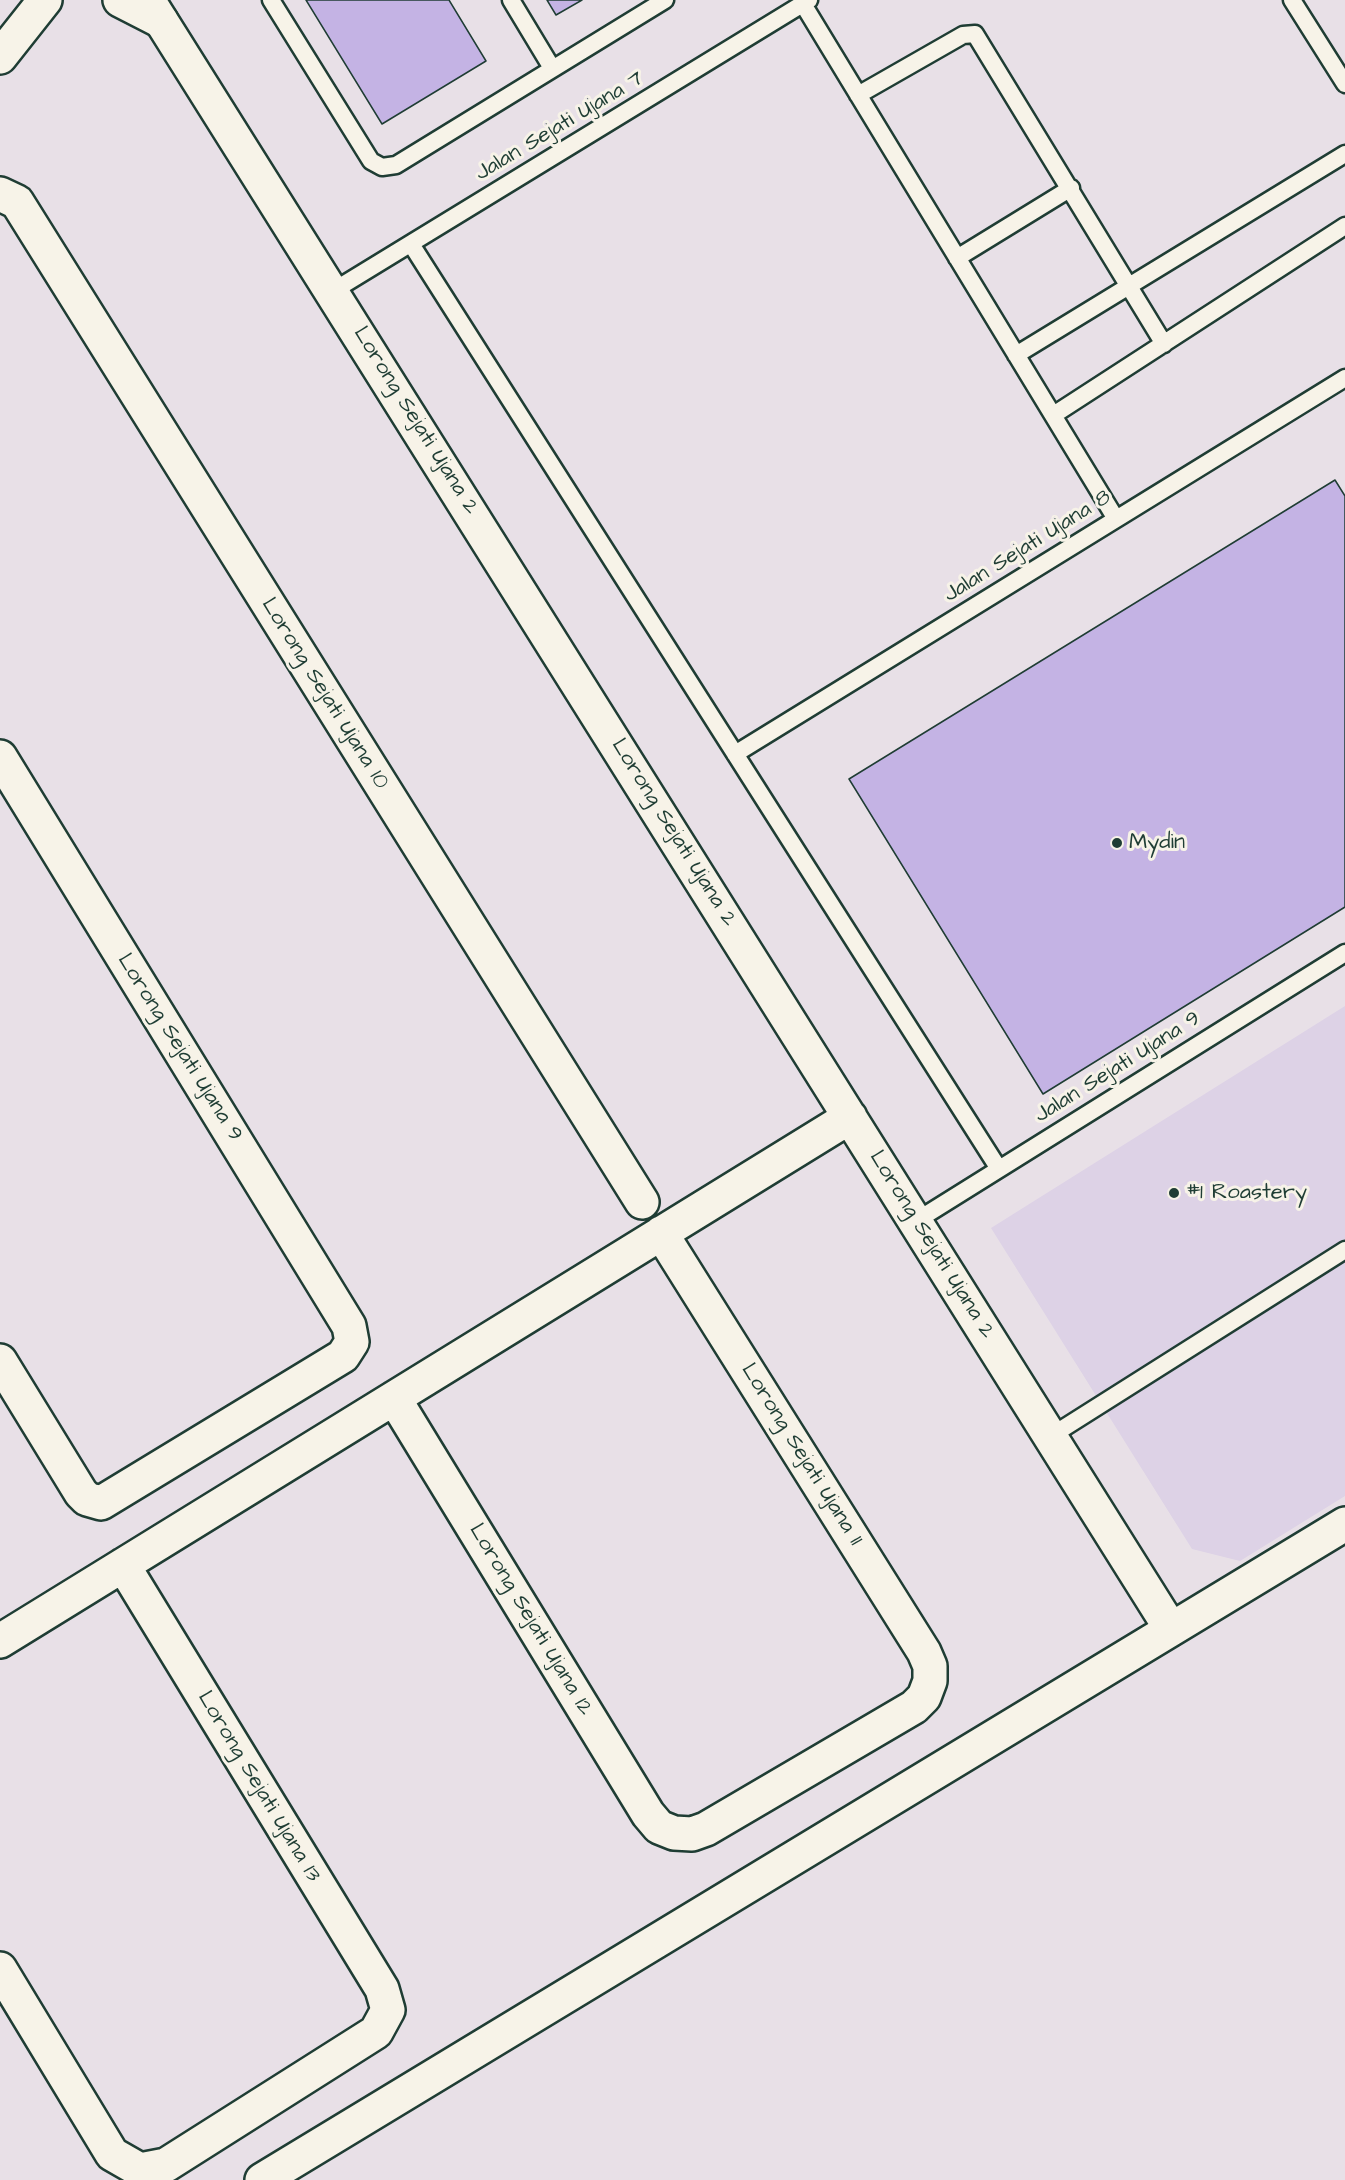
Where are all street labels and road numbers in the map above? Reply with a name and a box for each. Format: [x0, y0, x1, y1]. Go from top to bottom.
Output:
street label: Jalan Sejati Ujana 7 [471, 66, 649, 188]
street label: Lorong Sejati Ujana 2 [346, 322, 484, 520]
street label: Jalan Sejati Ujana 8 [940, 485, 1116, 609]
street label: Lorong Sejati Ujana 10 [254, 593, 394, 795]
street label: Lorong Sejati Ujana 2 [604, 734, 742, 932]
street label: Lorong Sejati Ujana 9 [110, 949, 248, 1147]
street label: Jalan Sejati Ujana 9 [1030, 1006, 1206, 1130]
street label: Lorong Sejati Ujana 2 [862, 1146, 1000, 1344]
street label: Lorong Sejati Ujana 11 [734, 1359, 868, 1551]
street label: Lorong Sejati Ujana 12 [462, 1519, 598, 1721]
street label: Lorong Sejati Ujana 13 [191, 1687, 325, 1887]

